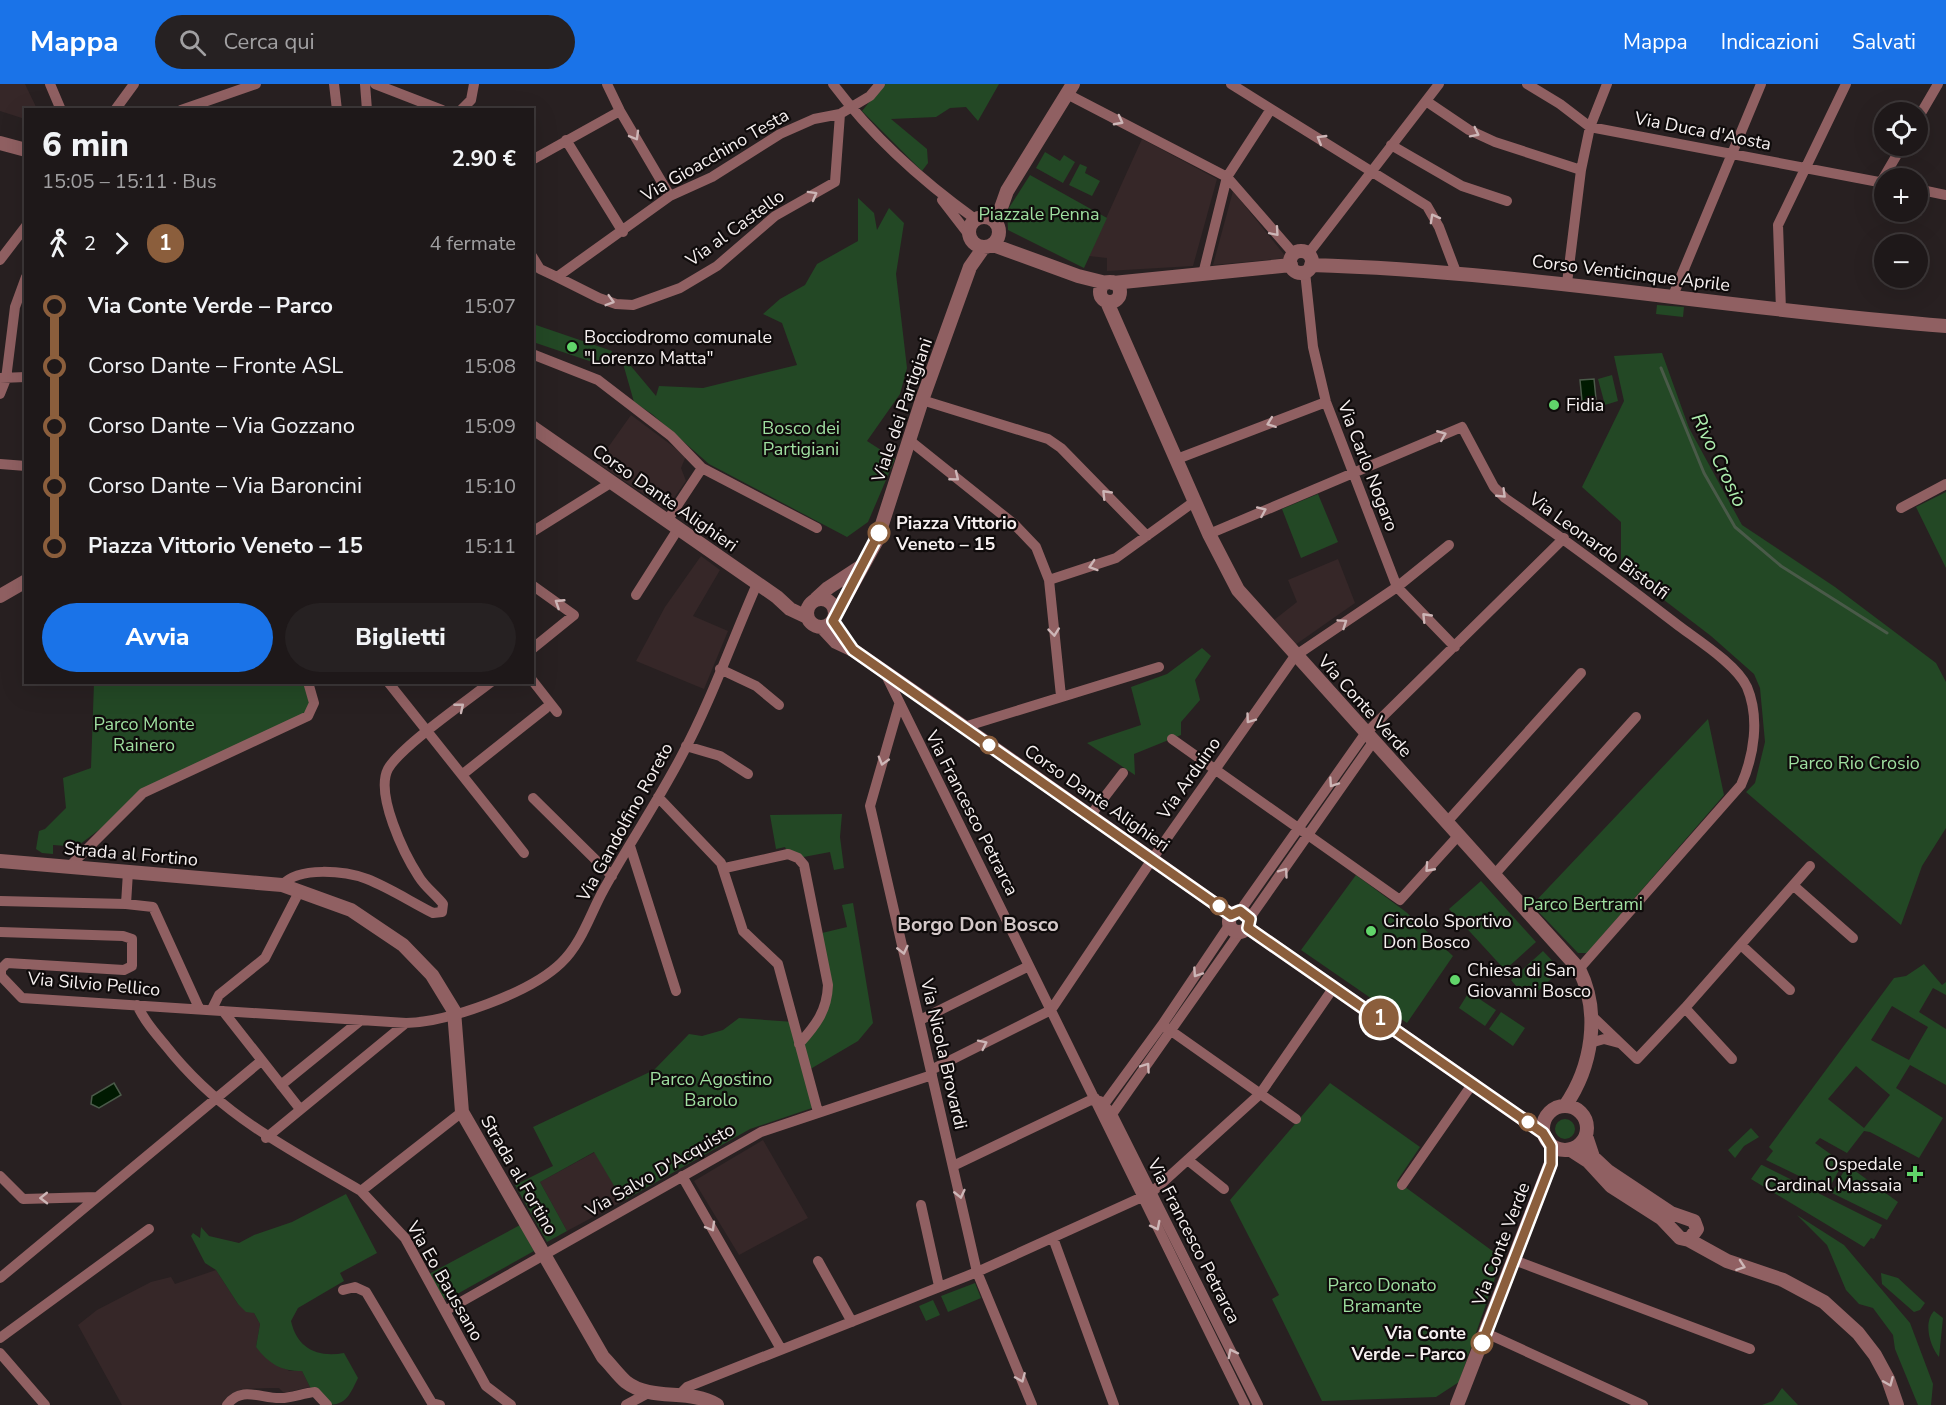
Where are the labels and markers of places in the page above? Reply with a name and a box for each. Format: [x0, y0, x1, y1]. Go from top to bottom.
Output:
place label: Bocciodromo comunale "Lorenzo Matta" [584, 325, 772, 370]
marker: Bocciodromo comunale "Lorenzo Matta" [565, 340, 579, 354]
place label: Fidia [1566, 393, 1604, 417]
marker: Fidia [1547, 398, 1561, 412]
place label: Piazza Vittorio Veneto – 15 [895, 511, 1017, 556]
marker: Piazza Vittorio Veneto – 15 [868, 522, 890, 544]
unlabelled marker [980, 736, 998, 754]
unlabelled marker [1210, 897, 1228, 915]
place label: Circolo Sportivo Don Bosco [1383, 909, 1512, 954]
marker: Circolo Sportivo Don Bosco [1364, 924, 1378, 938]
place label: Chiesa di San Giovanni Bosco [1467, 958, 1591, 1003]
marker: Chiesa di San Giovanni Bosco [1448, 973, 1462, 987]
unlabelled marker [1519, 1113, 1537, 1131]
place label: Ospedale Cardinal Massaia [1764, 1152, 1902, 1197]
marker: Ospedale Cardinal Massaia [1906, 1165, 1924, 1183]
place label: Via Conte Verde – Parco [1351, 1321, 1466, 1366]
marker: Via Conte Verde – Parco [1471, 1332, 1493, 1354]

